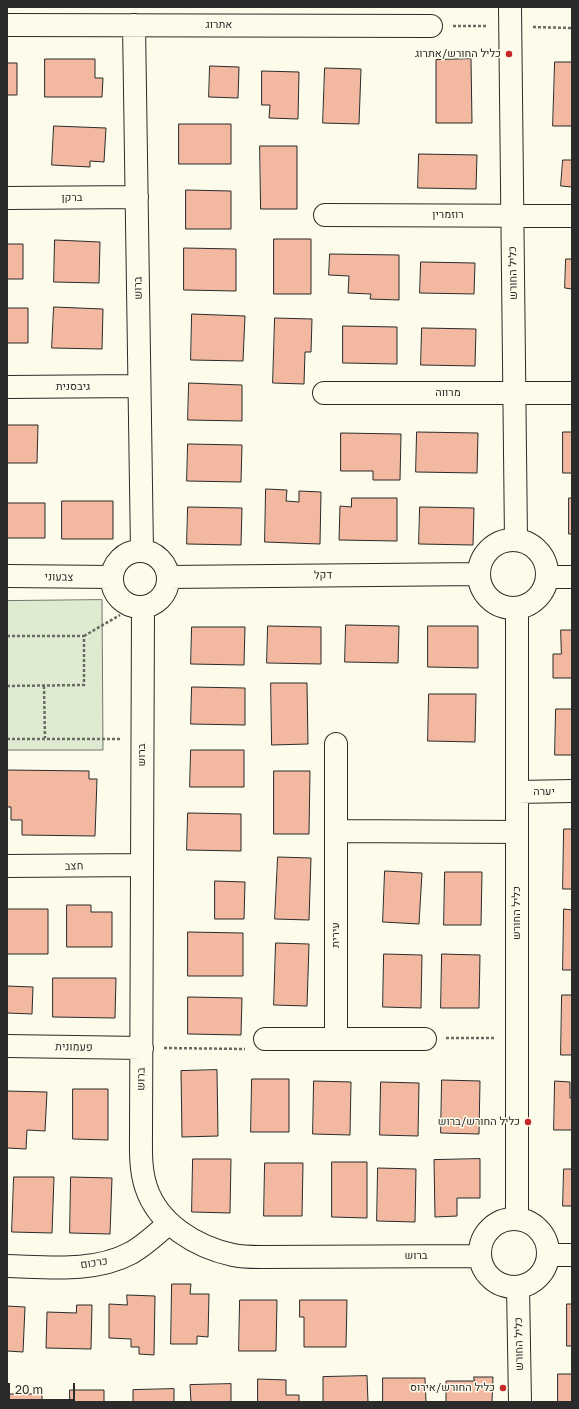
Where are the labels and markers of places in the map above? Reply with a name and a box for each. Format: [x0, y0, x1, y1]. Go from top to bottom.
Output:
place label: כליל החורש/אתרוג [415, 47, 501, 61]
marker: כליל החורש/אתרוג [504, 49, 514, 59]
place label: כליל החורש/ברוש [438, 1115, 520, 1129]
marker: כליל החורש/ברוש [523, 1117, 533, 1127]
place label: כליל החורש/אירוס [410, 1381, 495, 1395]
marker: כליל החורש/אירוס [498, 1383, 508, 1393]

